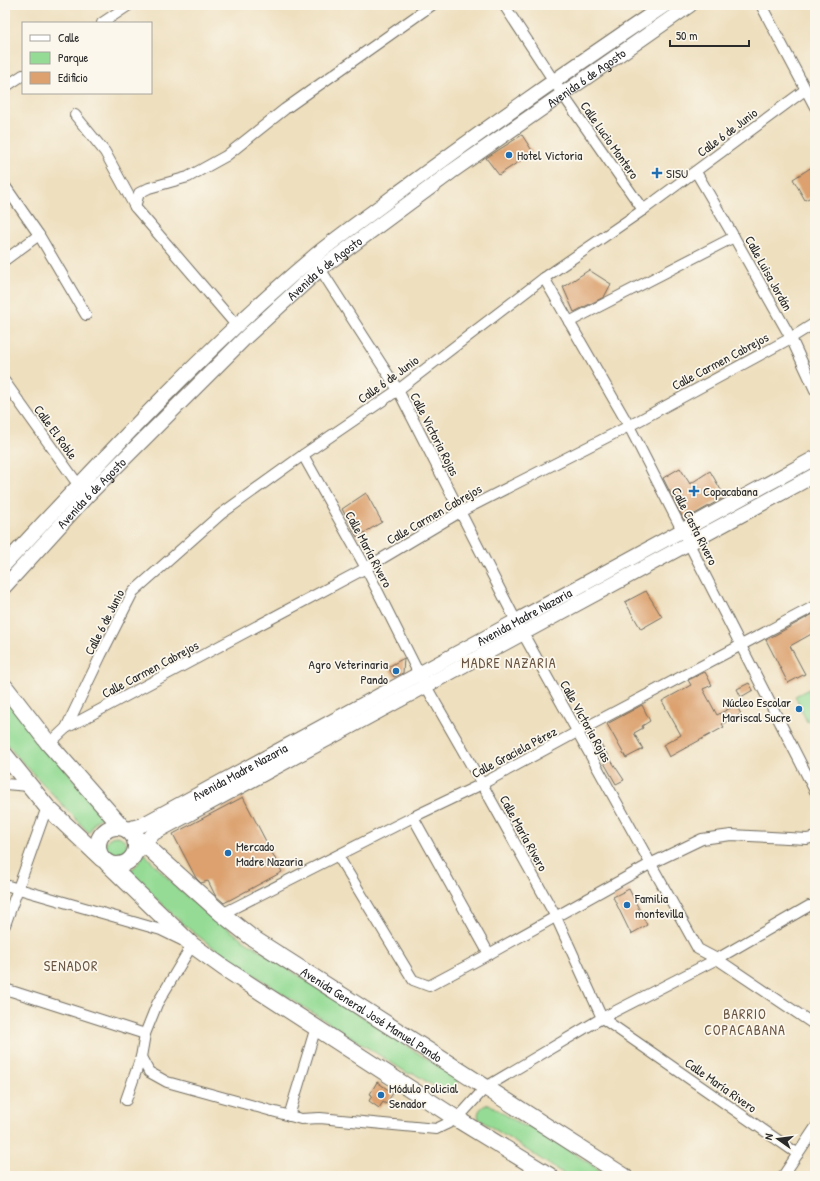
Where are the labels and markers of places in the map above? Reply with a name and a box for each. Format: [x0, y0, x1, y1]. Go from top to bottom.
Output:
place label: Hotel Victoria [517, 146, 582, 164]
marker: Hotel Victoria [504, 150, 514, 160]
place label: SISU [666, 164, 688, 182]
marker: SISU [651, 167, 663, 179]
place label: Copacabana [703, 482, 758, 500]
marker: Copacabana [688, 485, 700, 497]
place label: Agro Veterinaria Pando [309, 655, 388, 688]
marker: Agro Veterinaria Pando [391, 666, 401, 676]
place label: Núcleo Escolar Mariscal Sucre [722, 693, 791, 726]
marker: Núcleo Escolar Mariscal Sucre [794, 704, 804, 714]
place label: Mercado Madre Nazaria [236, 837, 303, 870]
marker: Mercado Madre Nazaria [223, 848, 233, 858]
place label: Familia montevilla [634, 889, 683, 922]
marker: Familia montevilla [622, 900, 632, 910]
place label: Módulo Policial Senador [389, 1079, 459, 1112]
marker: Módulo Policial Senador [376, 1090, 386, 1100]

